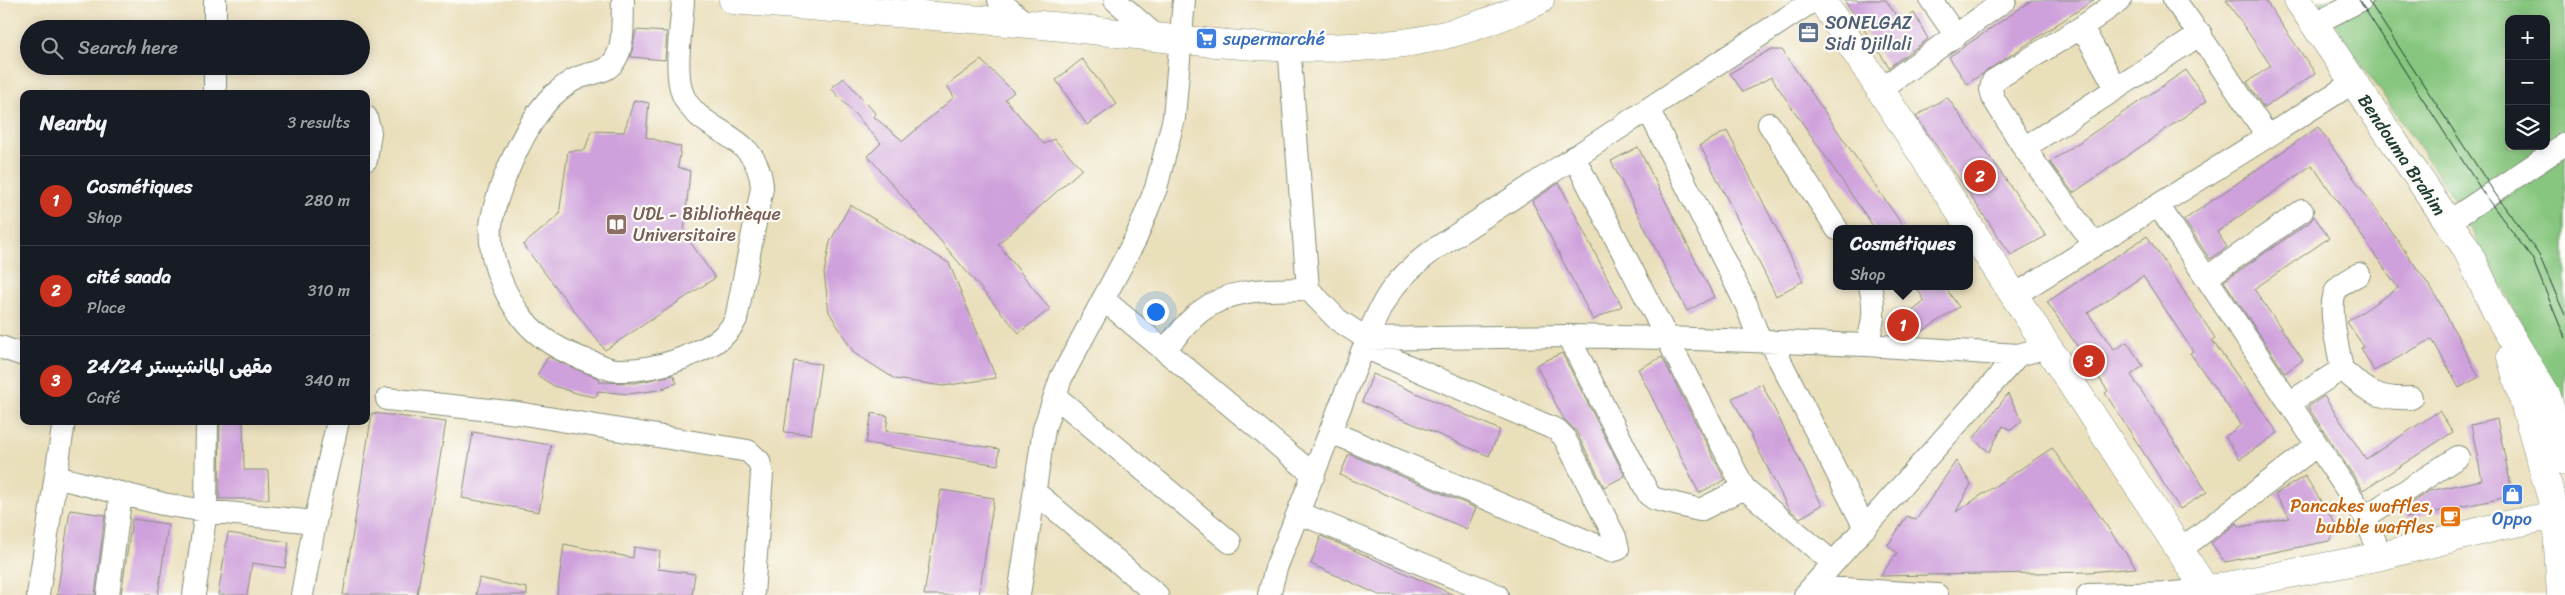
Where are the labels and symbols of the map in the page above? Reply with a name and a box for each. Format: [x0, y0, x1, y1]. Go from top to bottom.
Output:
place label: SONELGAZ Sidi Djillali [1825, 7, 1913, 60]
office icon: SONELGAZ Sidi Djillali [1797, 21, 1821, 45]
place label: supermarché [1222, 23, 1325, 55]
supermarket icon: supermarché [1195, 27, 1219, 51]
street label: Bendouma Brahim [2349, 87, 2455, 223]
pin: 2 [1964, 157, 1996, 195]
place label: UDL - Bibliothèque Universitaire [633, 198, 781, 251]
library icon: UDL - Bibliothèque Universitaire [605, 212, 629, 236]
your location [1143, 299, 1169, 325]
pin: 1 [1887, 306, 1919, 344]
pin: 3 [2073, 342, 2105, 380]
shop icon: Oppo [2500, 482, 2524, 506]
place label: Pancakes waffles, bubble waffles [2290, 490, 2435, 543]
place label: Oppo [2492, 503, 2532, 535]
cafe icon: Pancakes waffles, bubble waffles [2438, 504, 2462, 528]

